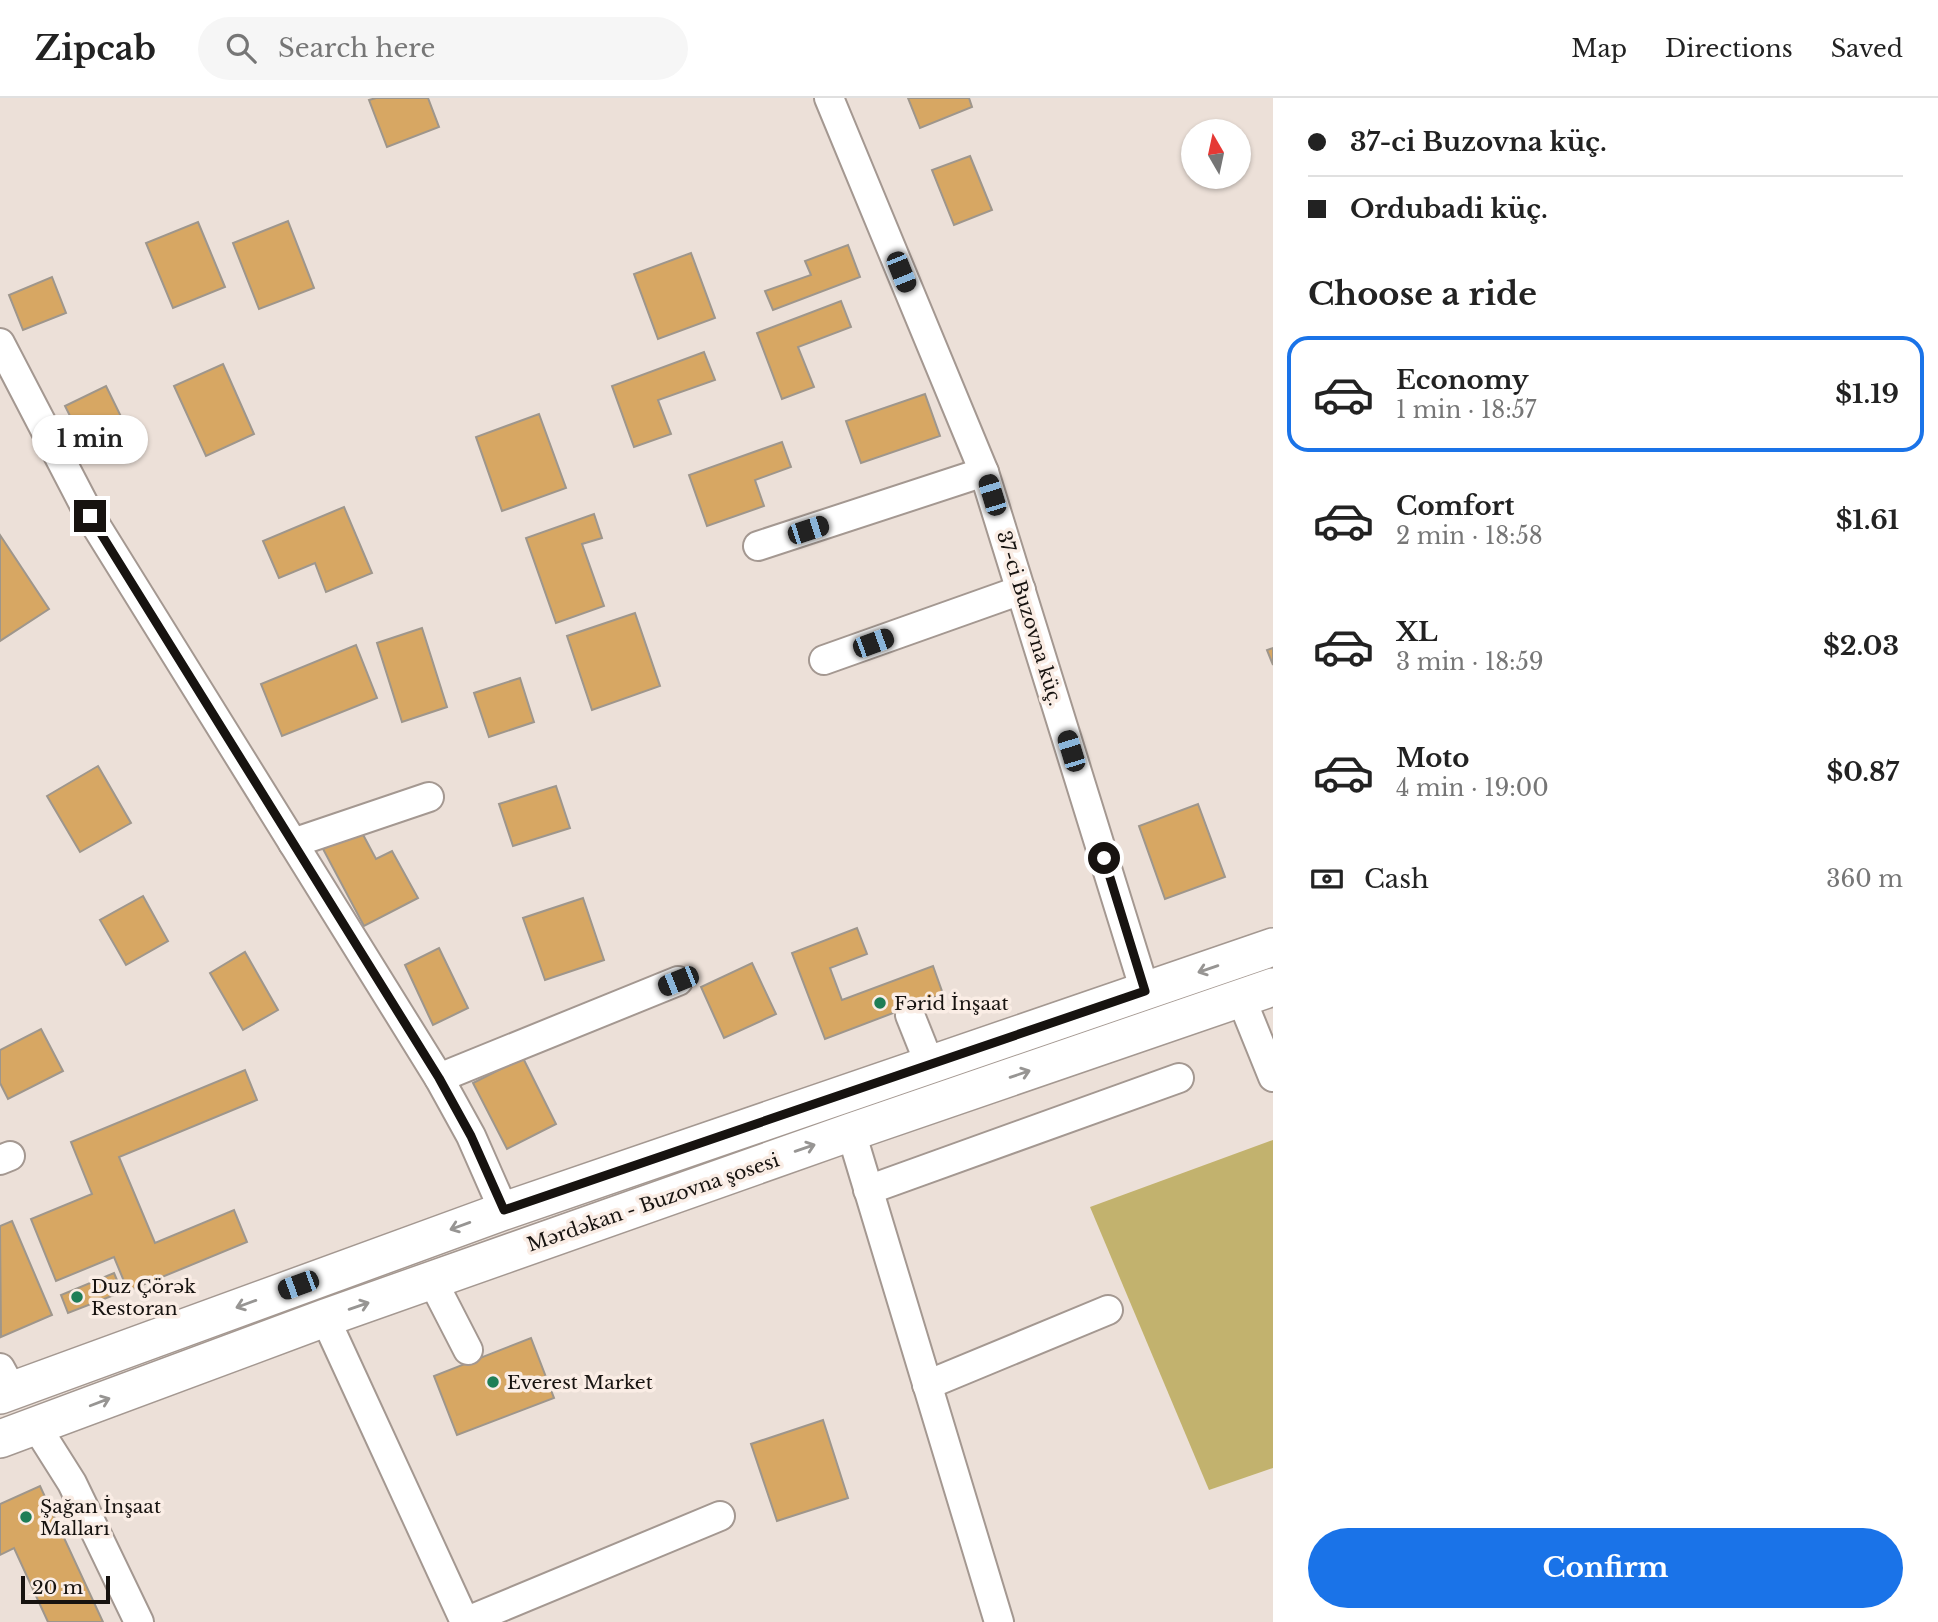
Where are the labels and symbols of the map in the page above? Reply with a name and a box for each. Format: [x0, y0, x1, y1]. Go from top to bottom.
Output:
north arrow [1181, 119, 1251, 189]
car [884, 249, 919, 295]
callout: 1 min [32, 414, 148, 464]
car [976, 472, 1009, 518]
route end [74, 500, 106, 532]
car [785, 514, 832, 546]
street label: 37-ci Buzovna küç. [992, 528, 1067, 708]
car [850, 626, 897, 660]
car [1055, 728, 1088, 774]
route start [1088, 842, 1120, 874]
car [655, 963, 702, 999]
one-way arrow [1198, 964, 1220, 977]
place label: Fərid İnşaat [894, 992, 1010, 1015]
marker: Fərid İnşaat [872, 995, 888, 1011]
one-way arrow [1008, 1067, 1030, 1079]
one-way arrow [793, 1141, 815, 1154]
street label: Mərdəkan - Buzovna şosesi [524, 1148, 783, 1256]
one-way arrow [450, 1221, 472, 1233]
car [275, 1268, 322, 1302]
place label: Duz Çörək Restoran [91, 1275, 196, 1320]
marker: Duz Çörək Restoran [69, 1289, 85, 1305]
one-way arrow [236, 1299, 258, 1311]
one-way arrow [348, 1299, 370, 1311]
place label: Everest Market [507, 1371, 654, 1394]
marker: Everest Market [485, 1374, 501, 1390]
one-way arrow [89, 1395, 111, 1407]
place label: Şağan İnşaat Malları [40, 1495, 162, 1540]
marker: Şağan İnşaat Malları [18, 1509, 34, 1525]
scale bar [21, 1573, 110, 1605]

